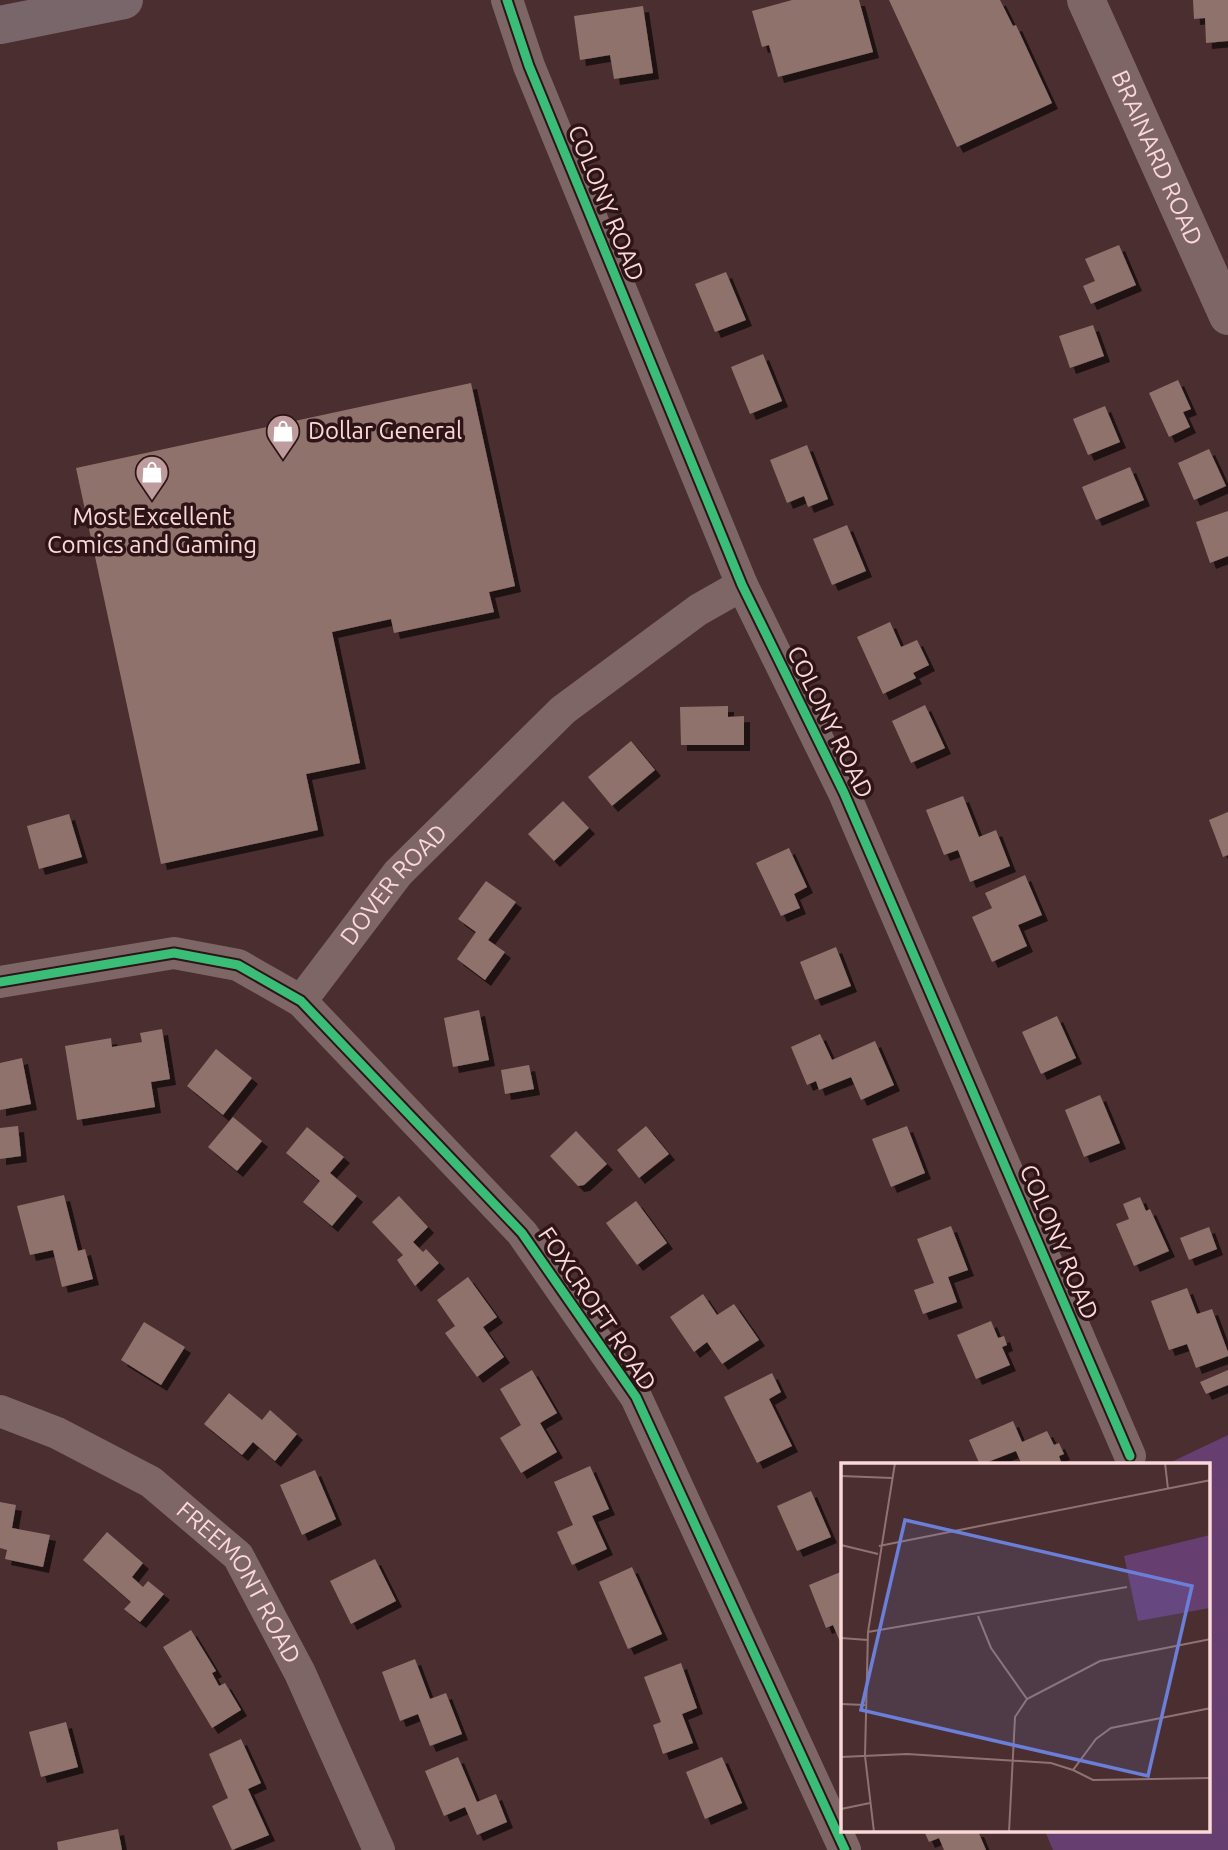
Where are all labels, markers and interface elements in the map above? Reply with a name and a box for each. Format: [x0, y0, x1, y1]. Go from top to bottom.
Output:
street label: BRAINARD ROAD [1106, 66, 1208, 249]
street label: COLONY ROAD [563, 121, 650, 285]
shop icon: Dollar General [264, 412, 302, 461]
place label: Dollar General [308, 417, 462, 444]
shop icon: Most Excellent Comics and Gaming [133, 453, 171, 502]
place label: Most Excellent Comics and Gaming [47, 503, 257, 558]
street label: COLONY ROAD [782, 641, 879, 802]
street label: DOVER ROAD [334, 818, 452, 950]
street label: COLONY ROAD [1015, 1160, 1104, 1323]
street label: FOXCROFT ROAD [533, 1222, 662, 1396]
inset map [841, 1463, 1210, 1832]
street label: FREEMONT ROAD [171, 1496, 306, 1668]

